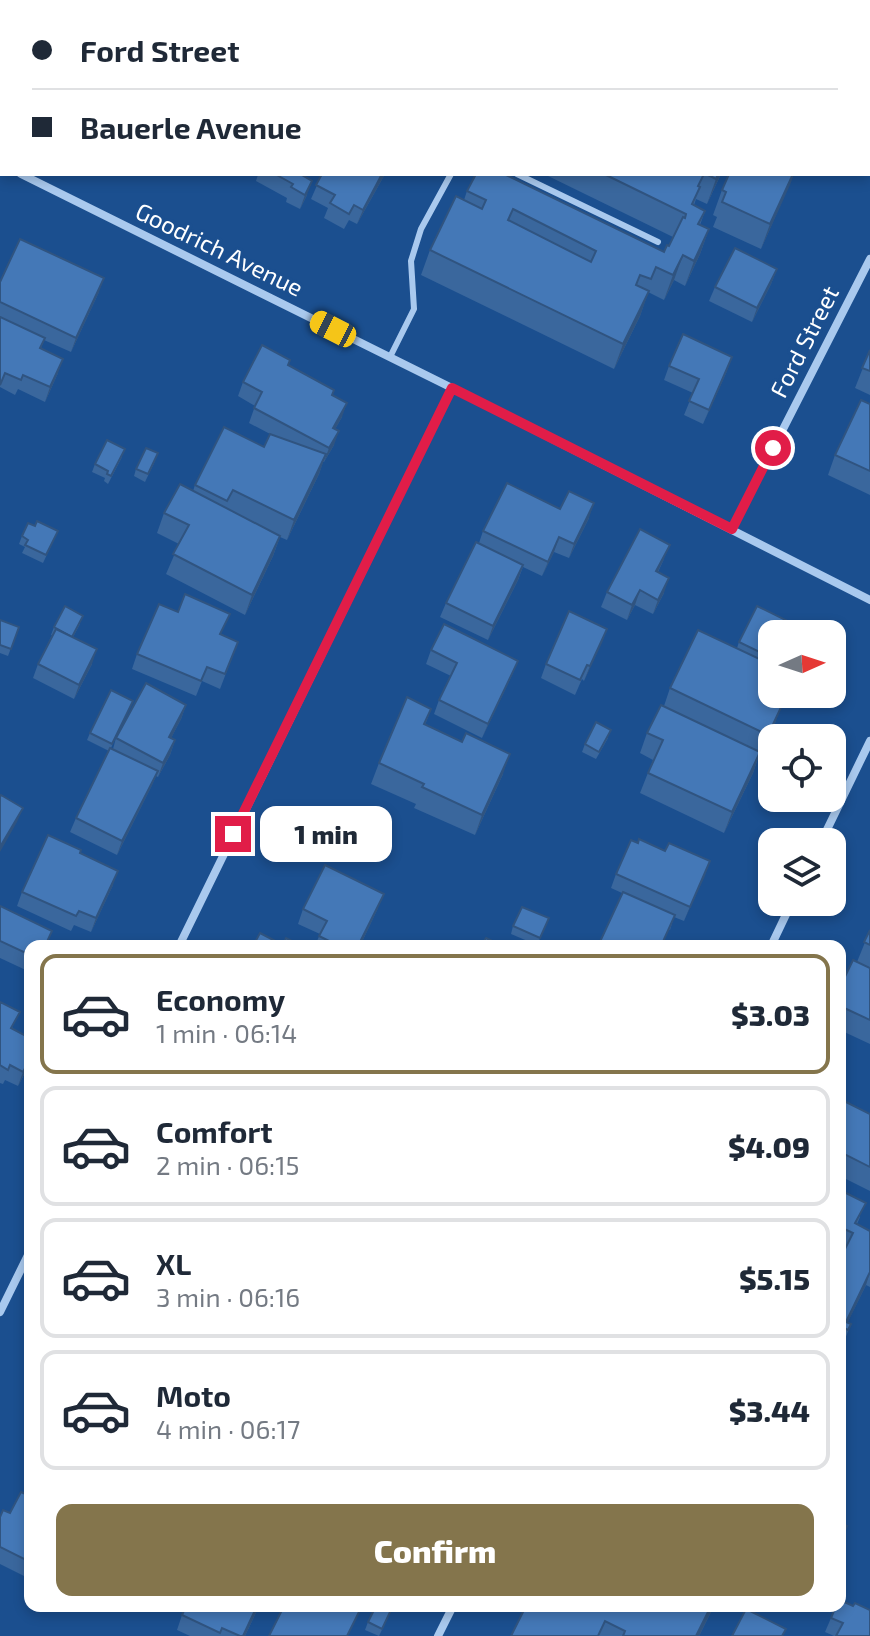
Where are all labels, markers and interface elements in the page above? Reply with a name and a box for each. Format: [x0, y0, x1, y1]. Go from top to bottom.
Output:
text: Ford Street [80, 32, 239, 68]
text: Bauerle Avenue [80, 109, 302, 145]
street label: Goodrich Avenue [131, 196, 308, 302]
street label: Ford Street [763, 281, 844, 402]
car [306, 307, 360, 351]
route start [755, 430, 791, 466]
north arrow [758, 620, 846, 708]
map controls [758, 620, 846, 916]
button: locate [758, 724, 846, 812]
callout: 1 min [261, 806, 393, 862]
route end [215, 816, 251, 852]
text: 1 min [294, 818, 358, 849]
button: layers [758, 828, 846, 916]
icon: car [60, 978, 132, 1050]
text: Economy [156, 981, 285, 1017]
text: $3.03 [731, 996, 810, 1032]
text: 1 min · 06:14 [156, 1017, 297, 1048]
icon: car [60, 1110, 132, 1182]
text: Comfort [156, 1113, 273, 1149]
text: $4.09 [728, 1128, 810, 1164]
text: 2 min · 06:15 [156, 1149, 299, 1180]
icon: car [60, 1242, 132, 1314]
text: XL [156, 1245, 191, 1281]
text: $5.15 [739, 1260, 810, 1296]
text: 3 min · 06:16 [156, 1281, 300, 1312]
icon: car [60, 1374, 132, 1446]
text: Moto [156, 1377, 231, 1413]
text: $3.44 [729, 1392, 810, 1428]
text: 4 min · 06:17 [156, 1413, 300, 1444]
button: Confirm [56, 1504, 814, 1596]

